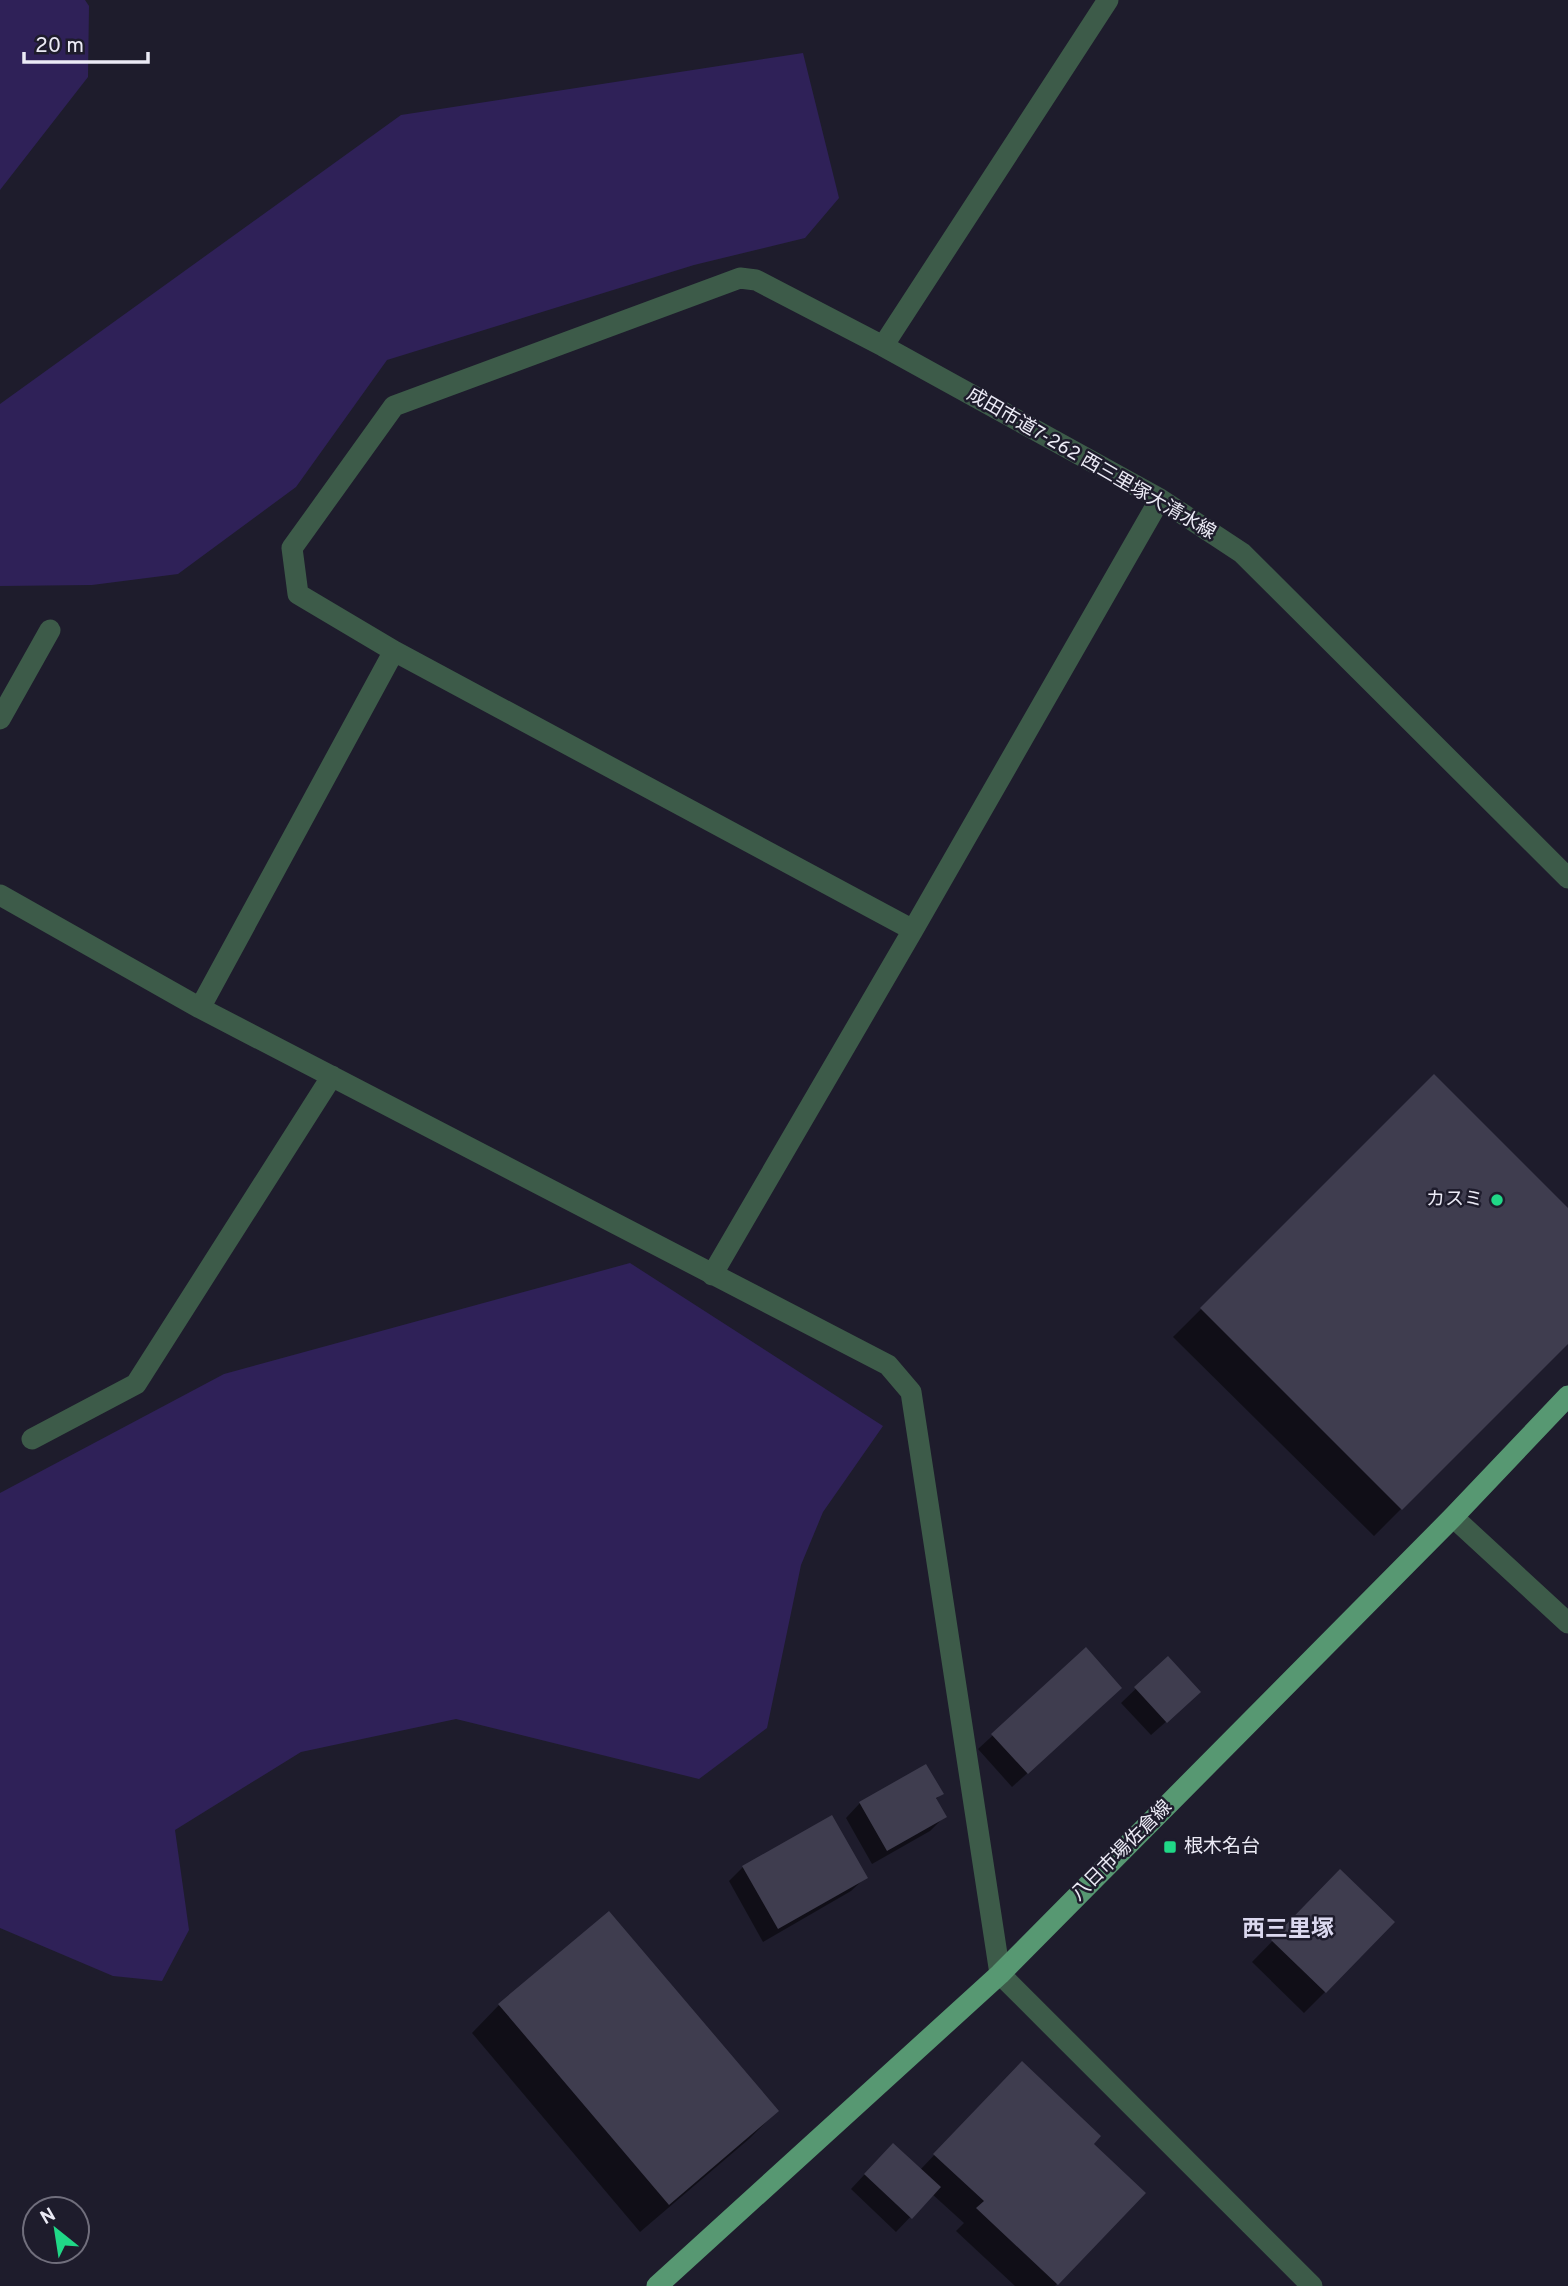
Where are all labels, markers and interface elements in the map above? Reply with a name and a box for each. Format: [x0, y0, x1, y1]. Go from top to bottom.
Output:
scale bar [24, 21, 149, 65]
text: 20 m [35, 33, 84, 60]
street label: 成田市道7-262 西三里塚大清水線 [962, 383, 1220, 545]
place label: カスミ [1426, 1188, 1483, 1212]
marker: カスミ [1489, 1192, 1505, 1208]
street label: 八日市場佐倉線 [1066, 1795, 1178, 1907]
place label: 根木名台 [1184, 1835, 1260, 1859]
marker: 根木名台 [1162, 1839, 1178, 1855]
district label: 西三里塚 [1242, 1916, 1334, 1945]
north arrow [21, 2195, 91, 2265]
text: N [37, 2203, 60, 2231]

